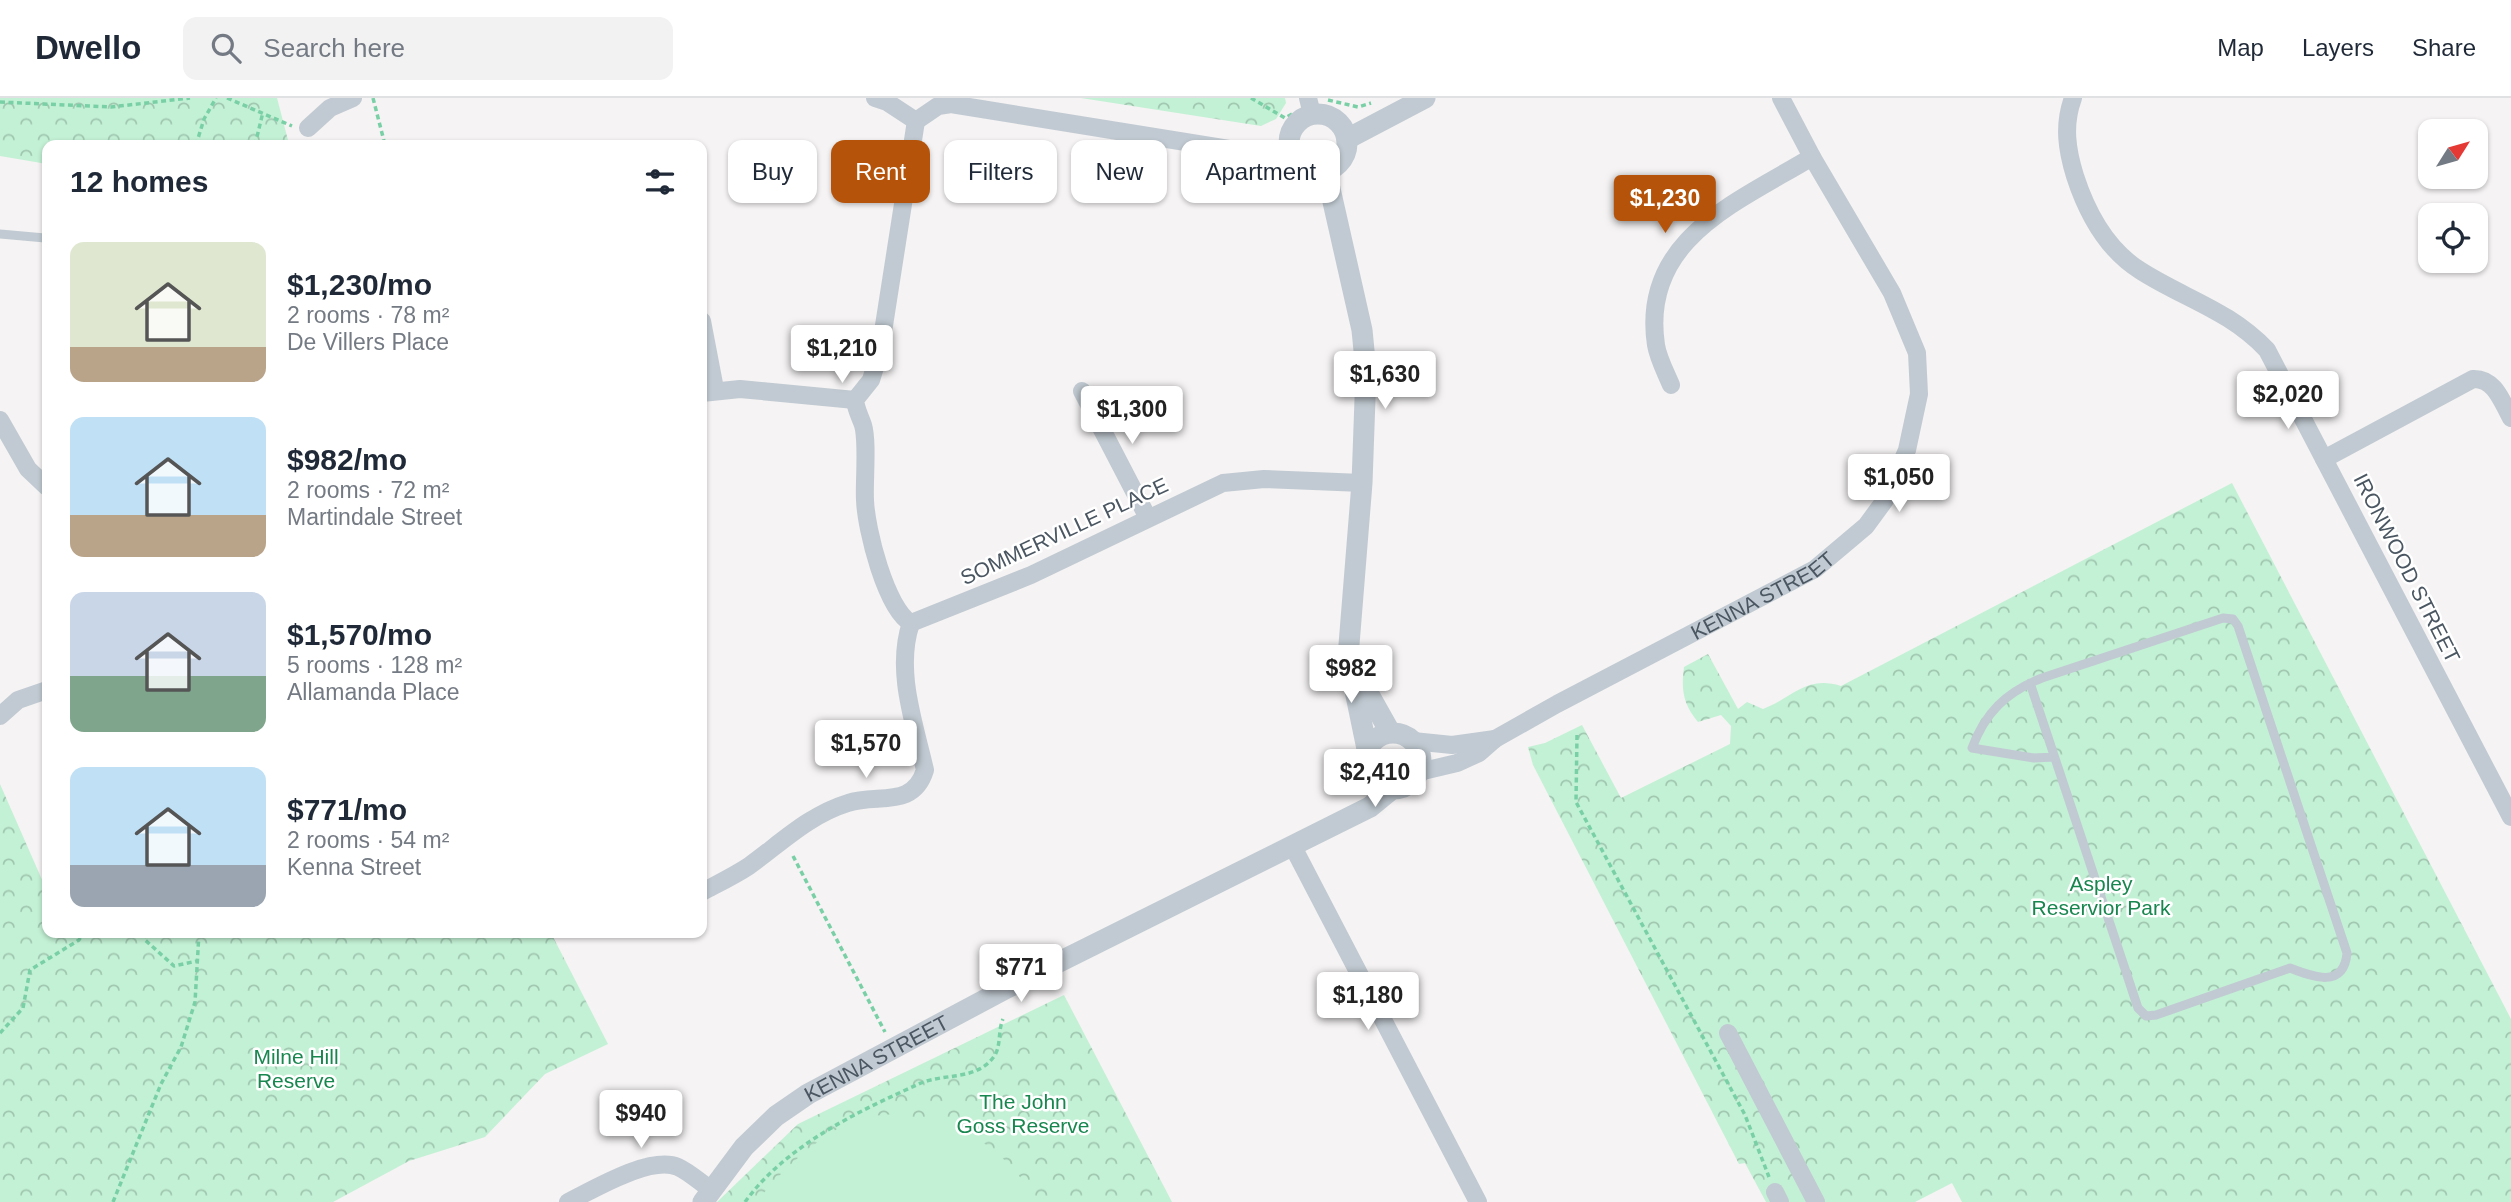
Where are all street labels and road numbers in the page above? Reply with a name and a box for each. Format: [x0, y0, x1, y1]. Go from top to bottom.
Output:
street label: IRONWOOD STREET [2349, 470, 2465, 666]
street label: SOMMERVILLE PLACE [957, 473, 1171, 589]
street label: KENNA STREET [1687, 546, 1839, 644]
street label: KENNA STREET [800, 1010, 952, 1106]

